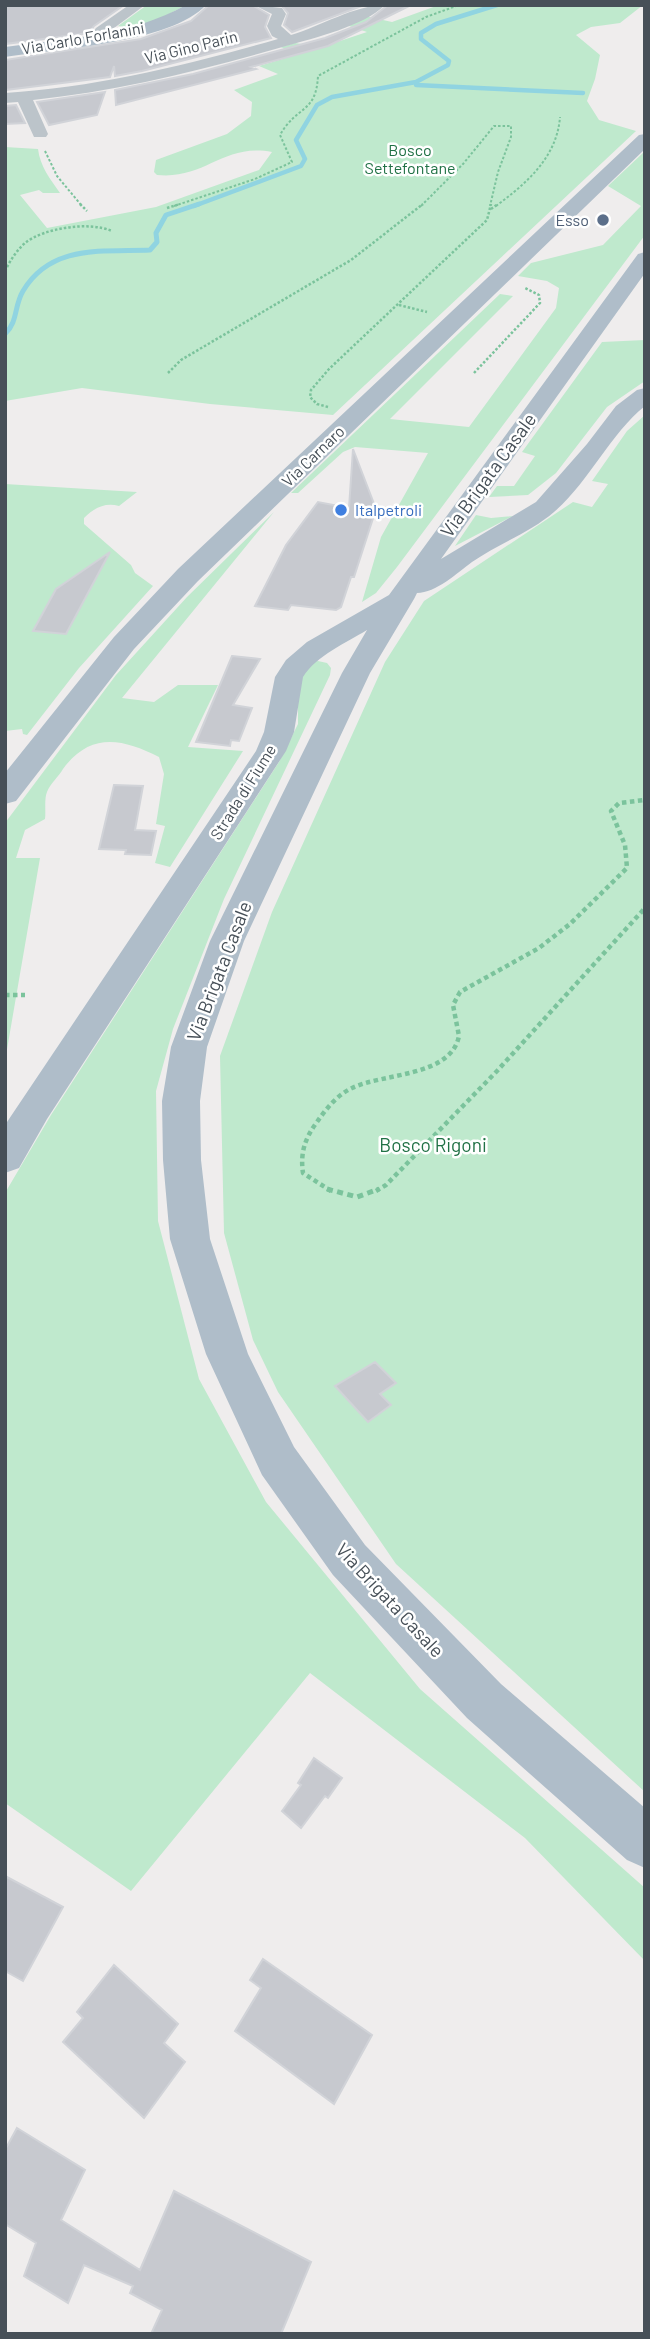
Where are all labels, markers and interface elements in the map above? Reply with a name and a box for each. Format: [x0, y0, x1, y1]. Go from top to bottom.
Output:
street label: Via Carlo Forlanini [20, 17, 146, 58]
street label: Via Gino Parin [142, 26, 239, 67]
park label: Bosco Settefontane [365, 140, 455, 177]
place label: Esso [555, 210, 589, 229]
marker: Esso [595, 212, 611, 228]
street label: Via Brigata Casale [435, 408, 540, 541]
street label: Via Carnaro [277, 421, 348, 490]
place label: Italpetroli [355, 500, 422, 519]
marker: Italpetroli [333, 502, 349, 518]
street label: Strada di Fiume [206, 741, 279, 843]
street label: Via Brigata Casale [181, 898, 256, 1044]
park label: Bosco Rigoni [379, 1133, 487, 1156]
street label: Via Brigata Casale [332, 1538, 449, 1662]

